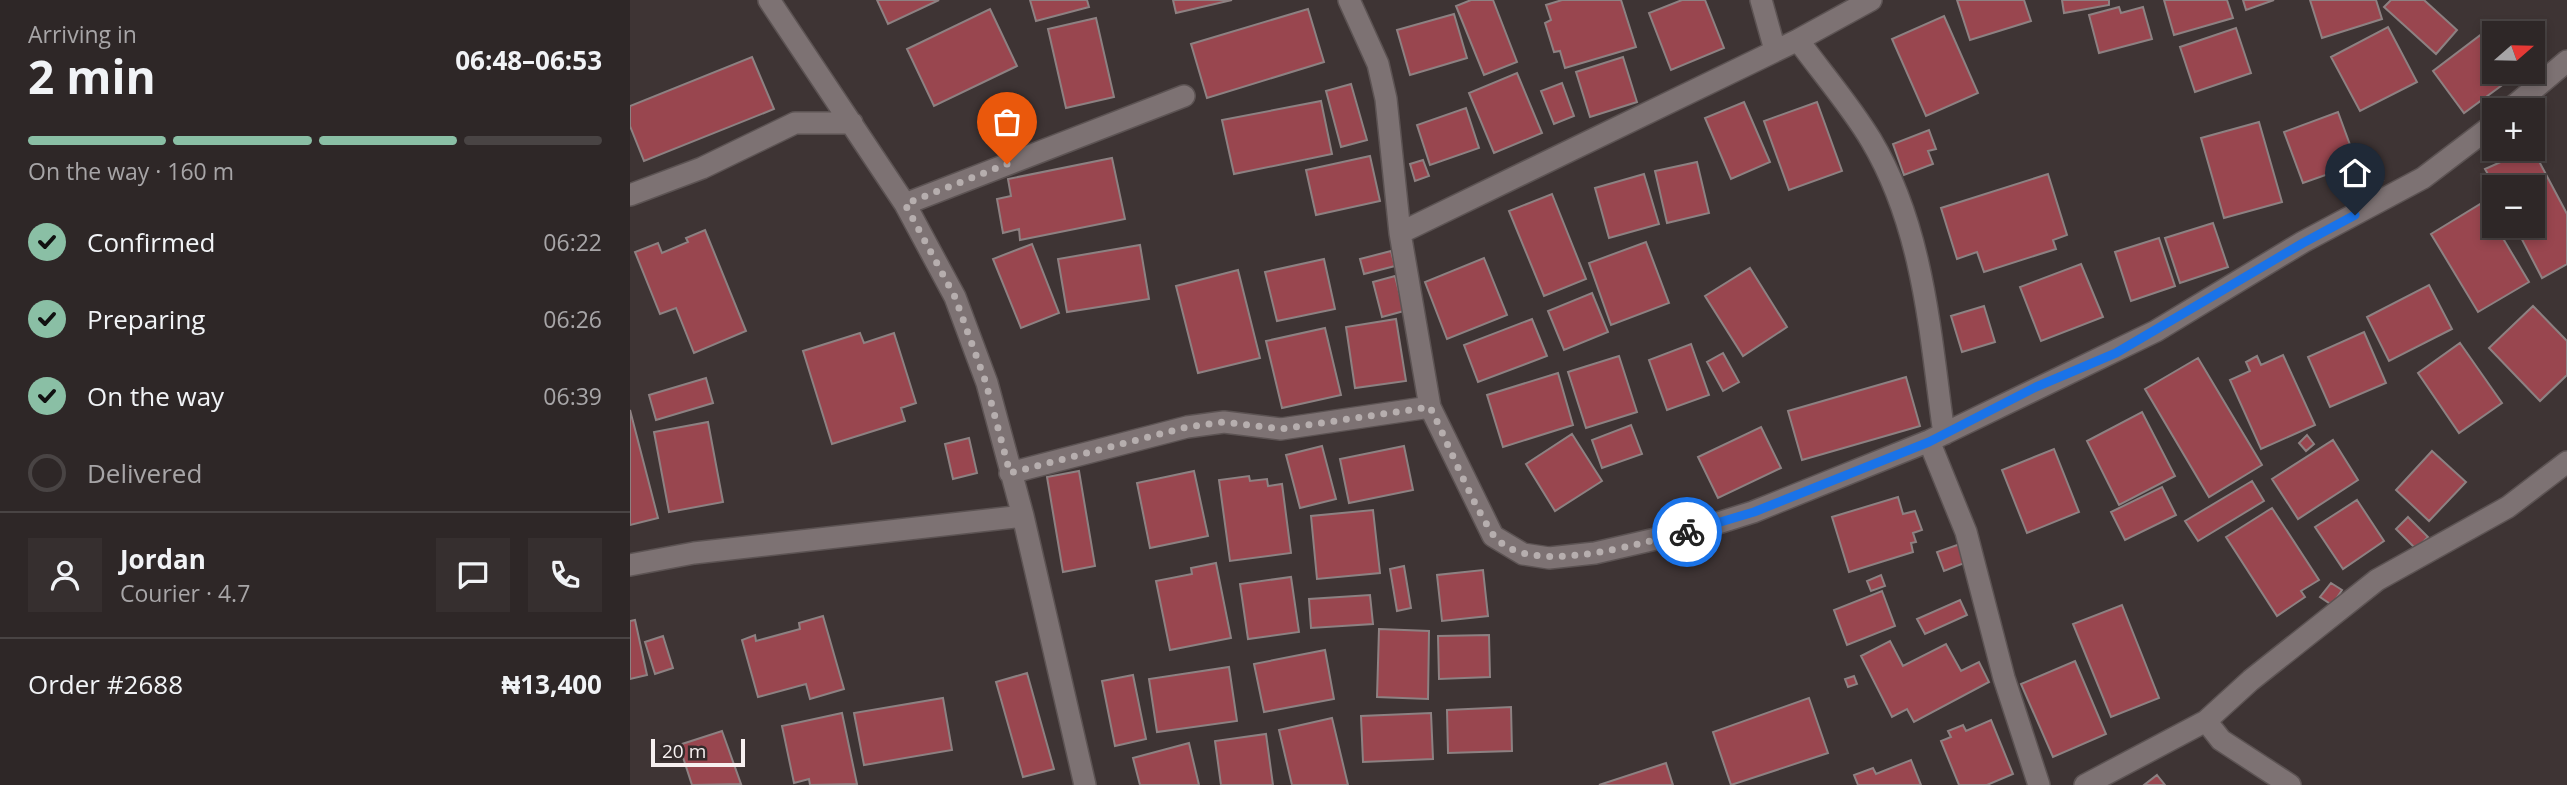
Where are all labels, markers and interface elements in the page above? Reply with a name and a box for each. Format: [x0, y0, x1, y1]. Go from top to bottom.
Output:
text: Arriving in [28, 18, 137, 50]
north arrow [2482, 21, 2544, 84]
map controls [2482, 21, 2545, 238]
text: 06:48–06:53 [455, 42, 602, 78]
text: 2 min [28, 45, 156, 107]
pin [977, 92, 1037, 164]
button: + [2482, 98, 2545, 161]
icon: bag [988, 103, 1026, 141]
pin [2325, 143, 2385, 215]
icon: home [2336, 154, 2374, 192]
text: On the way · 160 m [28, 155, 234, 187]
button: − [2482, 175, 2545, 238]
icon: check [28, 223, 66, 261]
text: Confirmed [87, 224, 215, 260]
text: 06:22 [543, 226, 602, 258]
icon: check [28, 300, 66, 338]
text: Preparing [87, 301, 205, 337]
text: 06:26 [543, 303, 602, 335]
icon: check [28, 377, 66, 415]
text: On the way [87, 378, 224, 414]
text: 06:39 [543, 380, 602, 412]
text: Delivered [87, 455, 202, 491]
courier [1652, 497, 1722, 567]
icon: bike [1668, 513, 1706, 551]
button: person [28, 538, 102, 612]
button: chat [436, 538, 510, 612]
button: phone [528, 538, 602, 612]
text: Jordan [120, 541, 206, 577]
text: Courier · 4.7 [120, 577, 250, 609]
text: Order #2688 [28, 666, 183, 702]
text: ₦13,400 [501, 666, 602, 702]
scale bar [651, 736, 746, 768]
text: 20 m [662, 738, 706, 764]

